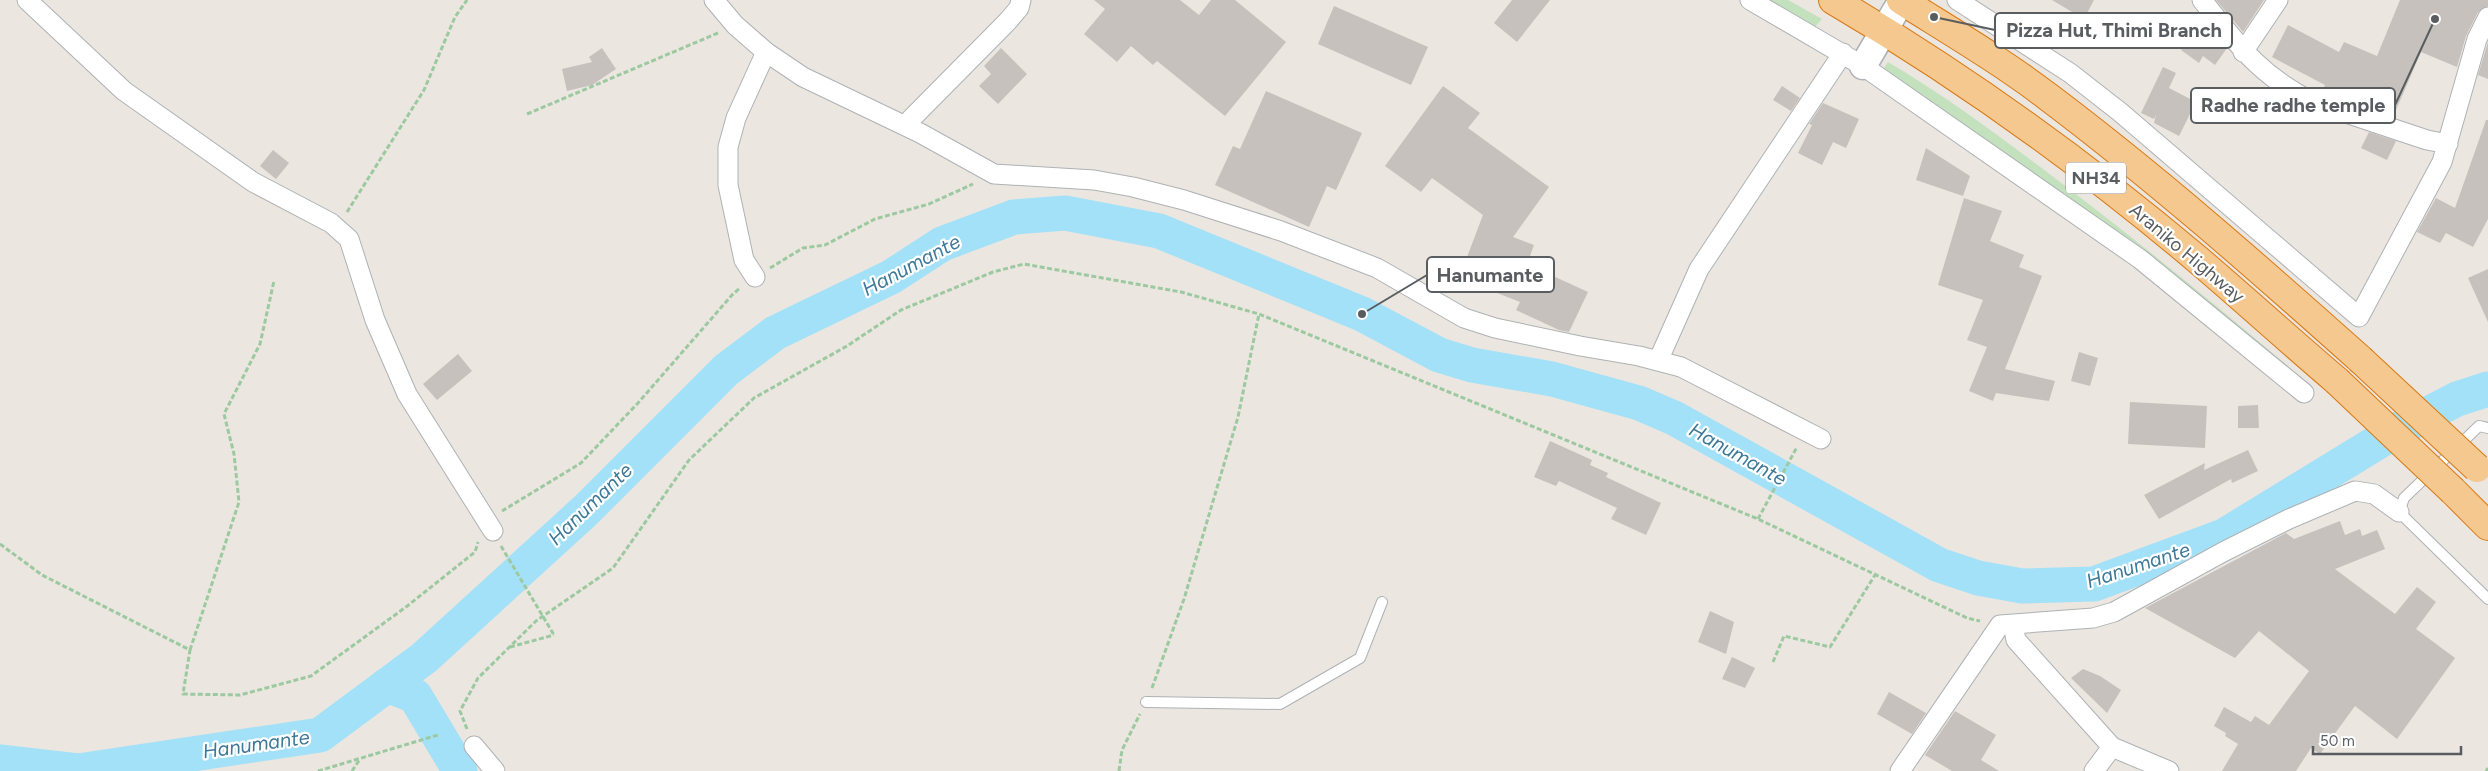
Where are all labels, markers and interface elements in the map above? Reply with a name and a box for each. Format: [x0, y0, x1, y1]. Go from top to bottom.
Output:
callout: Pizza Hut, Thimi Branch [1995, 13, 2232, 48]
text: Pizza Hut, Thimi Branch [2006, 18, 2222, 42]
callout: Radhe radhe temple [2191, 88, 2395, 123]
text: Radhe radhe temple [2201, 93, 2385, 117]
road number: NH34 [2066, 162, 2126, 194]
street label: Araniko Highway [2125, 198, 2249, 308]
water label: Hanumante [858, 229, 964, 301]
callout: Hanumante [1427, 257, 1554, 292]
text: Hanumante [1437, 263, 1543, 287]
water label: Hanumante [1685, 417, 1791, 491]
water label: Hanumante [543, 458, 637, 550]
water label: Hanumante [2083, 537, 2193, 593]
scale bar [2313, 724, 2460, 756]
water label: Hanumante [201, 725, 311, 763]
text: 50 m [2320, 732, 2355, 750]

